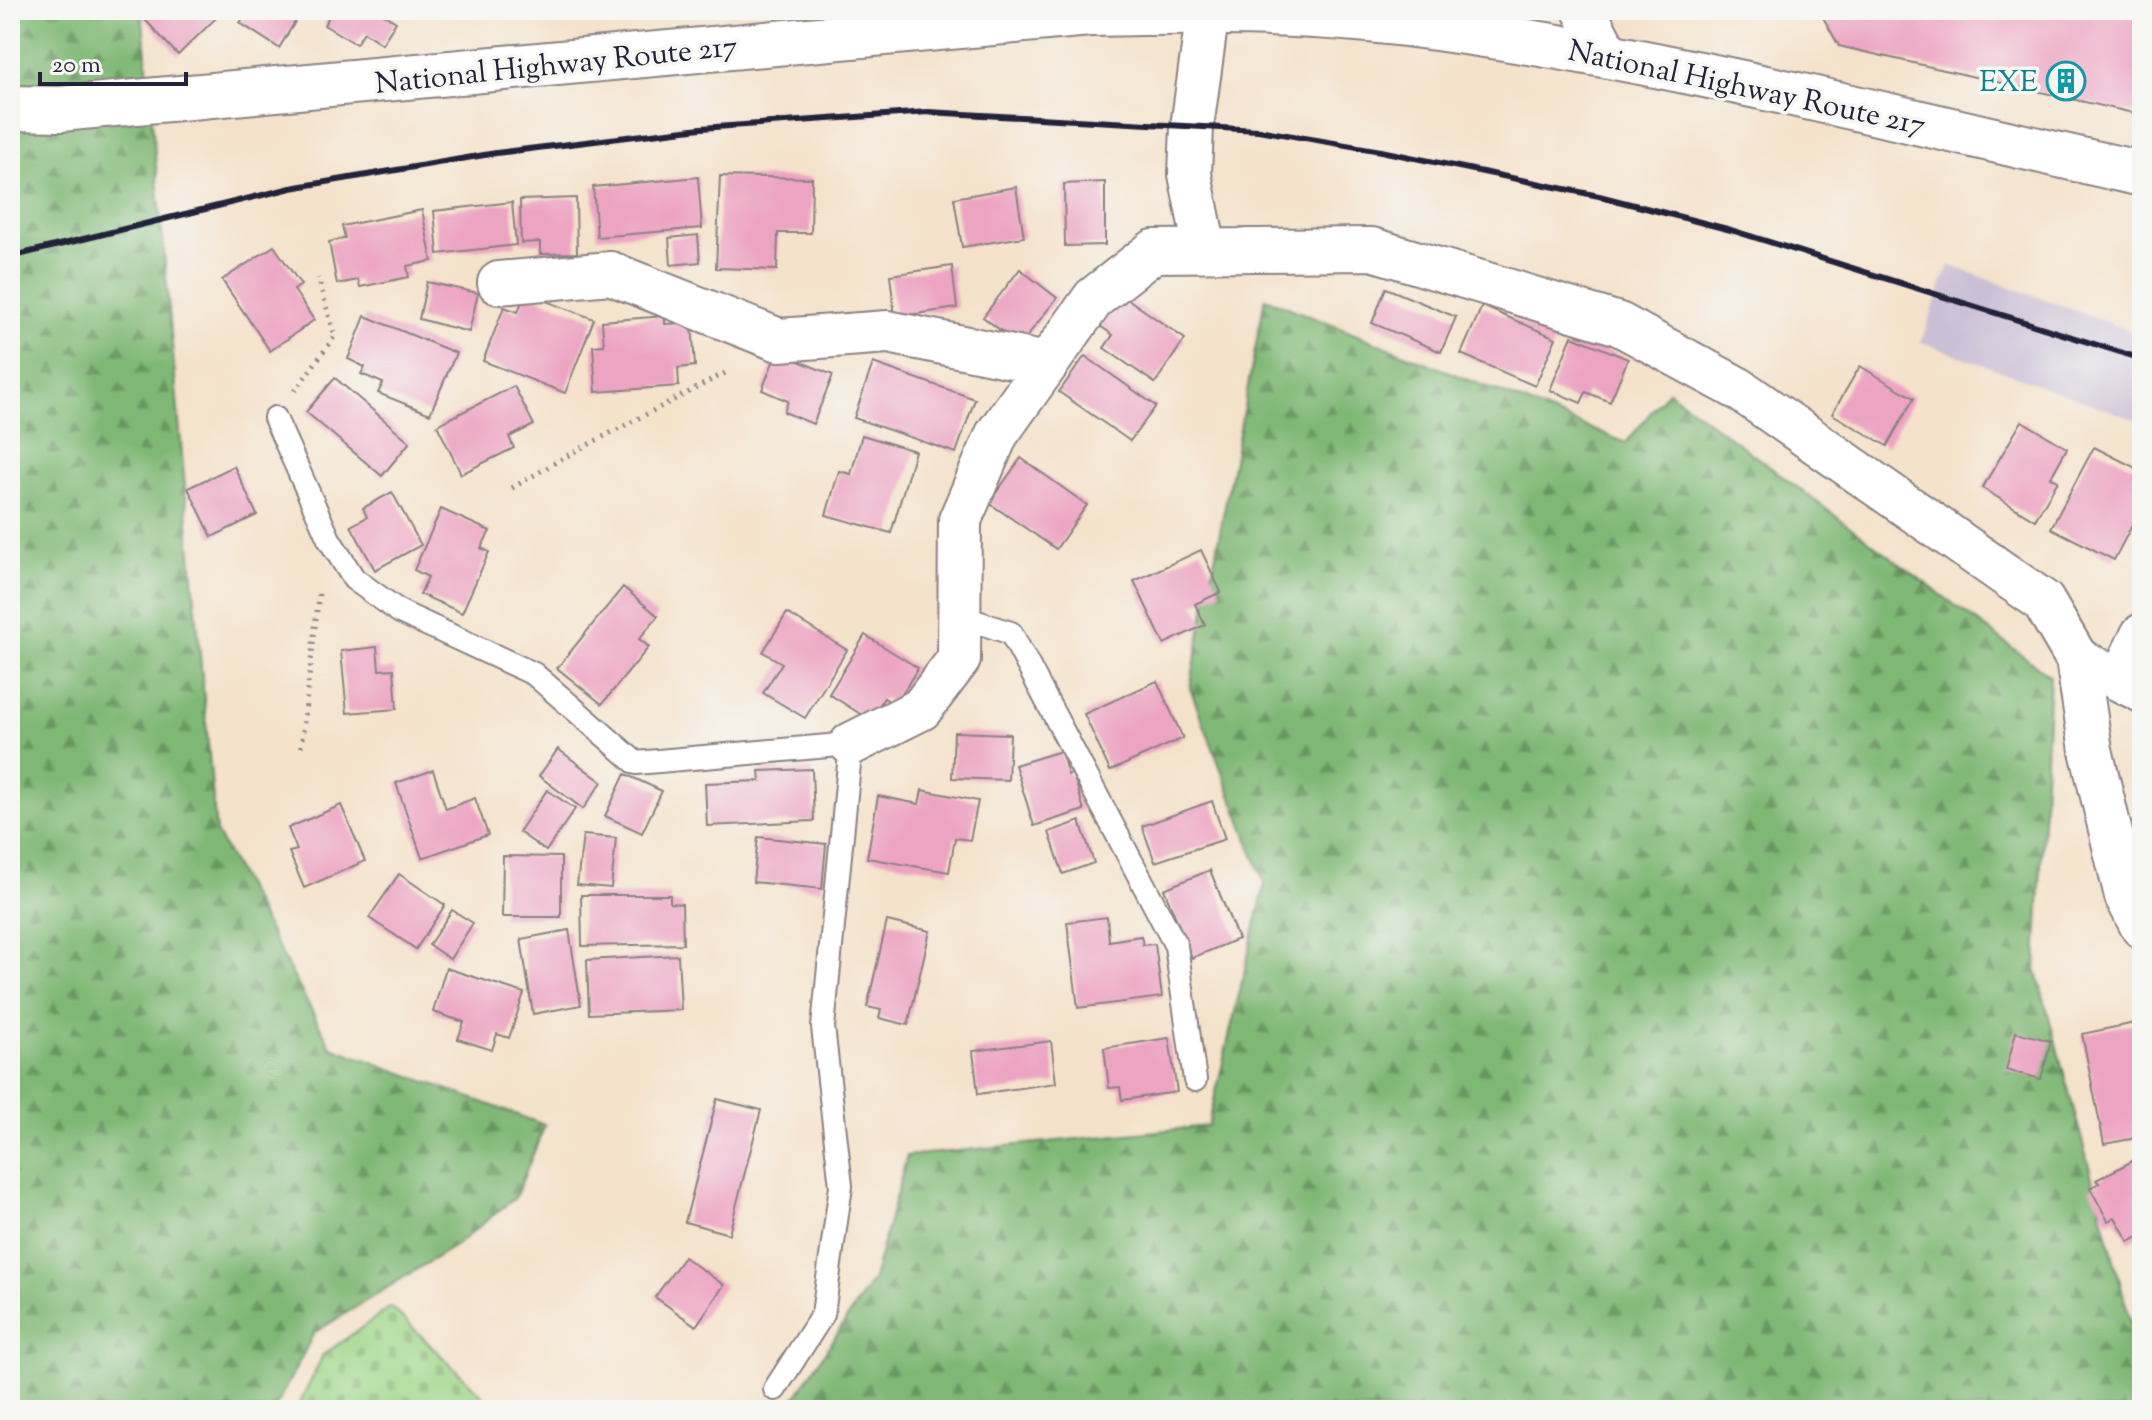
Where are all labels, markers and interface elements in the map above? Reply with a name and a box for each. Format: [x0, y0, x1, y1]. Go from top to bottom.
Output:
street label: National Highway Route 217 [373, 26, 740, 107]
street label: National Highway Route 217 [1564, 31, 1929, 148]
scale bar [40, 36, 186, 86]
text: 20 m [52, 49, 101, 83]
building icon: EXE [2045, 60, 2087, 102]
place label: EXE [1979, 62, 2038, 105]

